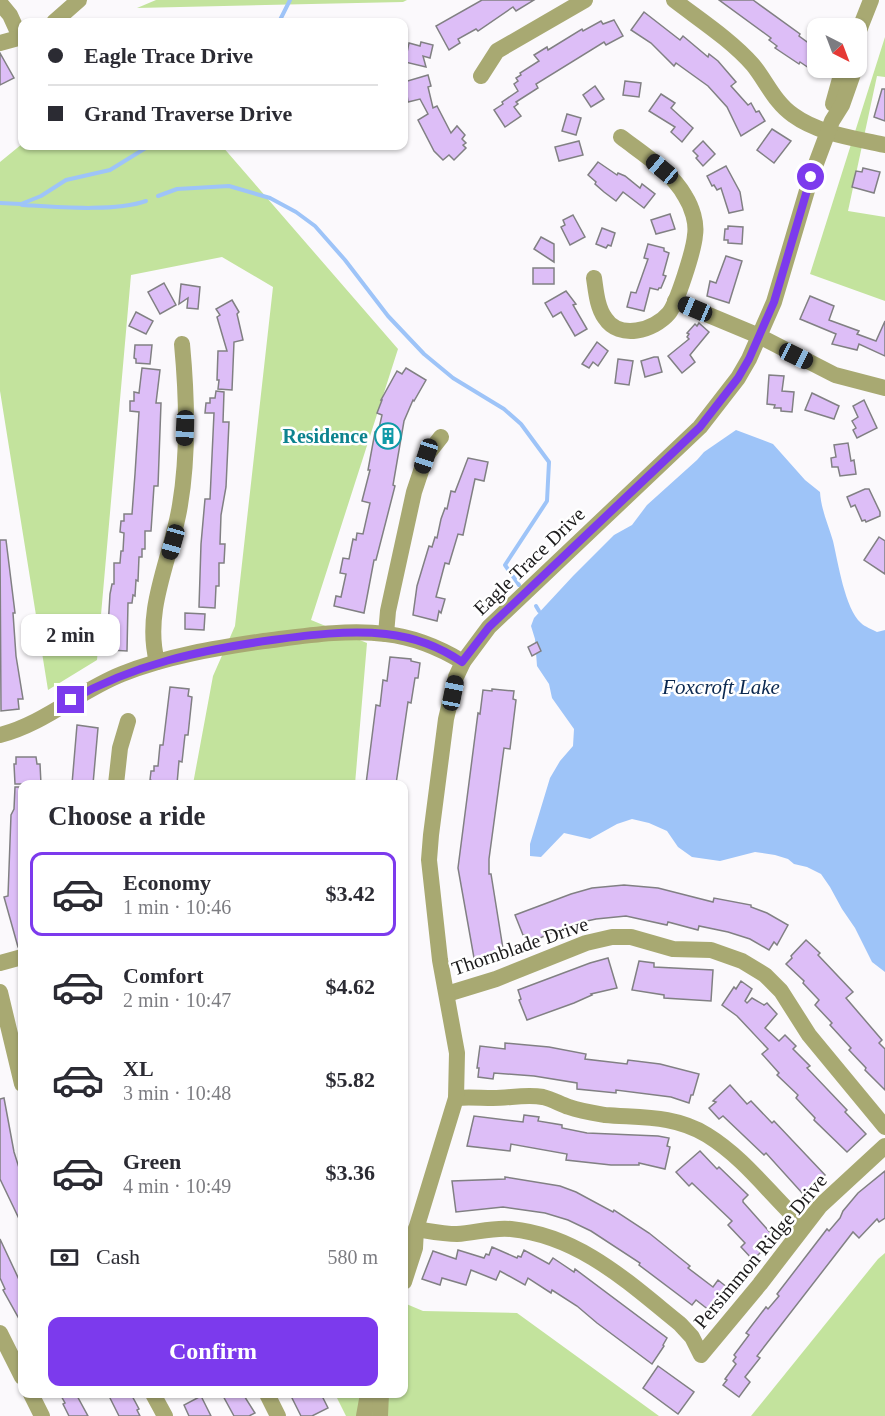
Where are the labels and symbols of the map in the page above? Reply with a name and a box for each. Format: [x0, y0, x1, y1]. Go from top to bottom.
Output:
north arrow [807, 18, 867, 78]
car [642, 151, 682, 187]
route start [797, 163, 824, 190]
car [675, 294, 715, 324]
car [776, 340, 816, 372]
car [175, 410, 195, 446]
building icon: Residence [373, 421, 403, 451]
place label: Residence [282, 425, 368, 447]
car [412, 436, 440, 476]
street label: Eagle Trace Drive [469, 502, 590, 620]
car [159, 522, 187, 562]
callout: 2 min [22, 613, 121, 655]
car [441, 674, 465, 712]
water label: Foxcroft Lake [661, 675, 780, 699]
route end [57, 686, 84, 713]
street label: Thornblade Drive [449, 912, 591, 980]
street label: Persimmon Ridge Drive [689, 1169, 832, 1333]

